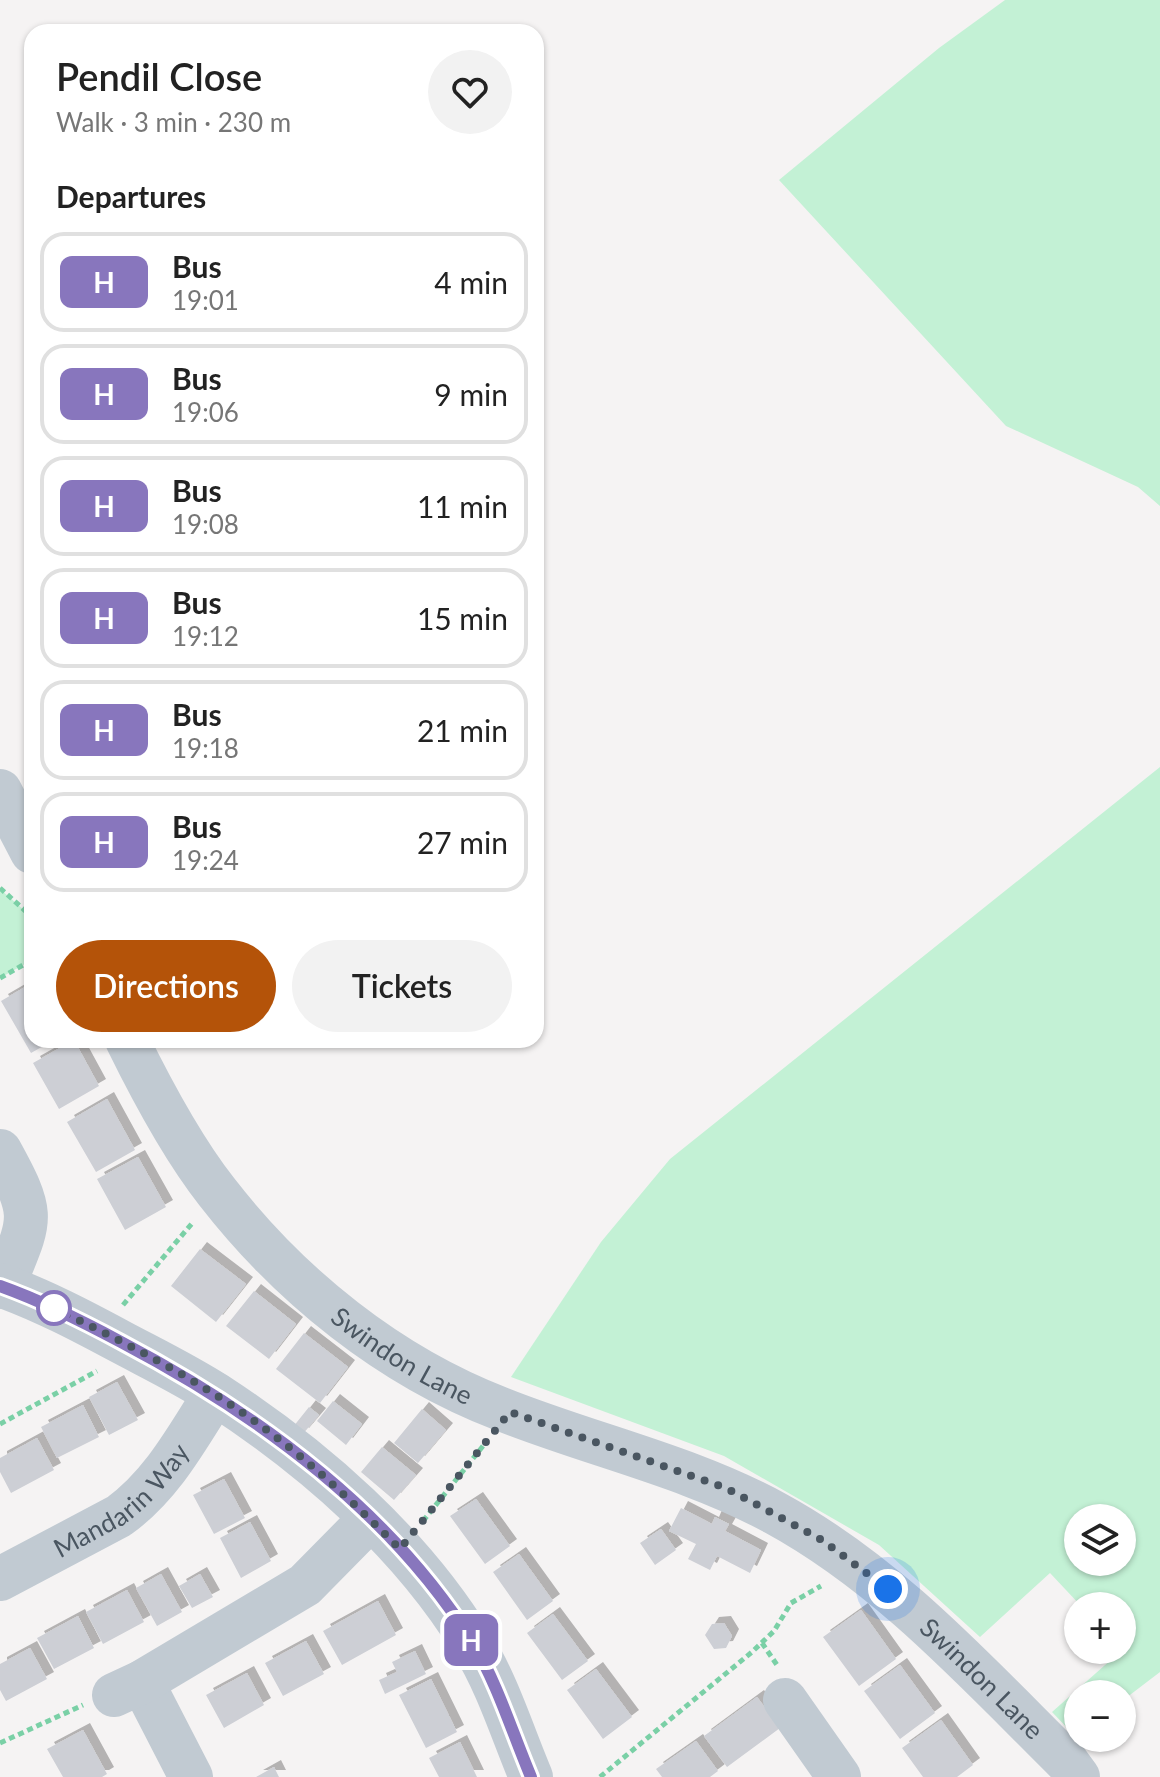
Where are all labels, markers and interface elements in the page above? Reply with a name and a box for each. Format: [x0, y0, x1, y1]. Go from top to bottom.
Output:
button: heart [428, 50, 512, 134]
text: Pendil Close [56, 53, 262, 99]
text: Walk · 3 min · 230 m [56, 106, 291, 138]
text: Departures [56, 178, 206, 214]
text: Bus [172, 248, 222, 284]
text: 4 min [434, 264, 508, 300]
text: H [93, 265, 115, 299]
text: 19:01 [172, 284, 239, 316]
text: Bus [172, 360, 222, 396]
text: 9 min [434, 376, 508, 412]
text: H [93, 377, 115, 411]
text: 19:06 [172, 396, 239, 428]
text: Bus [172, 472, 222, 508]
text: 11 min [417, 488, 508, 524]
text: H [93, 489, 115, 523]
text: 19:08 [172, 508, 239, 540]
text: Bus [172, 584, 222, 620]
text: 15 min [417, 600, 508, 636]
text: H [93, 601, 115, 635]
text: 19:12 [172, 620, 239, 652]
text: Bus [172, 696, 222, 732]
text: 21 min [417, 712, 508, 748]
text: H [93, 713, 115, 747]
text: 19:18 [172, 732, 239, 764]
text: Bus [172, 808, 222, 844]
text: 27 min [417, 824, 508, 860]
text: H [93, 825, 115, 859]
text: 19:24 [172, 844, 239, 876]
button: Directions [56, 940, 276, 1032]
button: Tickets [292, 940, 512, 1032]
unlabelled marker [37, 1291, 71, 1325]
street label: Swindon Lane [325, 1300, 478, 1411]
street label: Mandarin Way [48, 1437, 196, 1564]
map controls [1064, 1504, 1136, 1752]
button: layers [1064, 1504, 1136, 1576]
your location [868, 1569, 908, 1609]
button: + [1064, 1592, 1136, 1664]
street label: Swindon Lane [914, 1611, 1051, 1746]
line badge: H [445, 1614, 497, 1666]
text: H [460, 1623, 482, 1657]
button: − [1064, 1680, 1136, 1752]

